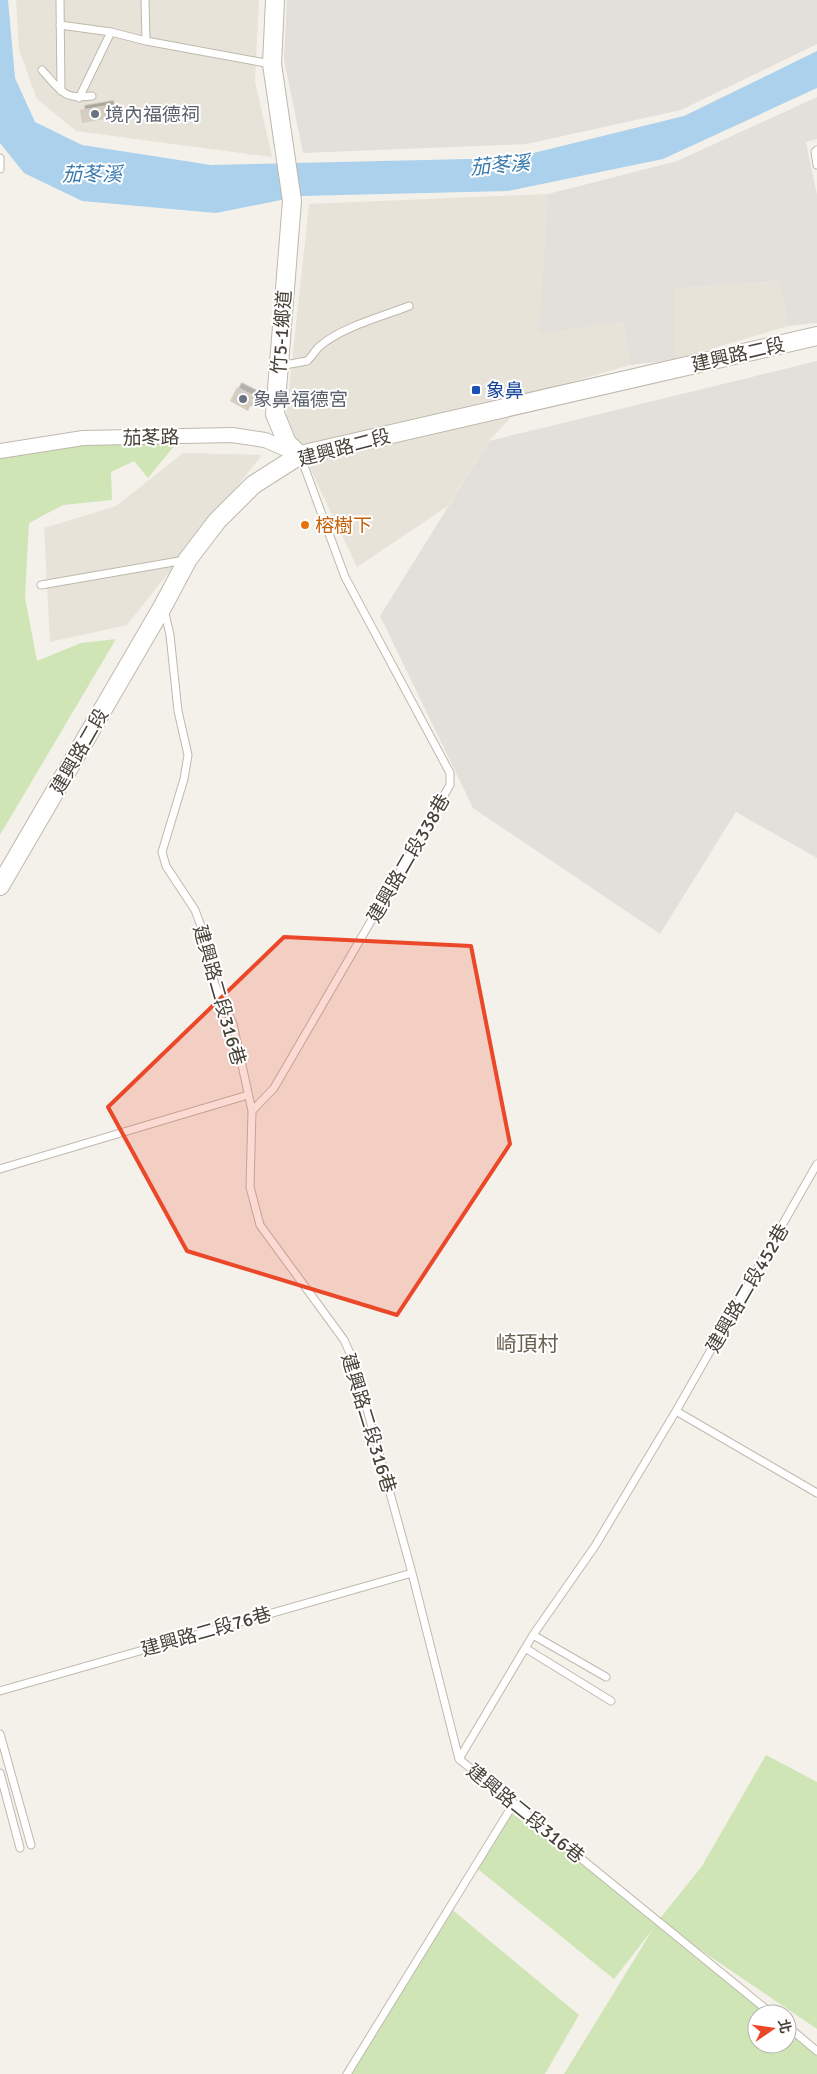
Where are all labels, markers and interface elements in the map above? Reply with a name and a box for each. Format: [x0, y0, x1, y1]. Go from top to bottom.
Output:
place label: 境內福德祠 [105, 103, 200, 127]
marker: 境內福德祠 [89, 108, 101, 120]
water label: 茄苳溪 [469, 150, 534, 181]
water label: 茄苳溪 [62, 162, 125, 187]
street label: 竹5-1鄉道 [267, 289, 297, 375]
street label: 建興路二段 [689, 333, 787, 377]
place label: 象鼻 [486, 379, 524, 403]
marker: 象鼻 [470, 384, 482, 396]
place label: 象鼻福德宮 [253, 388, 348, 412]
marker: 象鼻福德宮 [237, 393, 249, 405]
street label: 建興路二段 [295, 424, 393, 472]
street label: 茄苳路 [122, 426, 180, 450]
place label: 榕樹下 [315, 514, 372, 538]
marker: 榕樹下 [299, 519, 311, 531]
street label: 建興路二段 [46, 704, 114, 799]
street label: 建興路二段338巷 [362, 790, 455, 927]
street label: 建興路二段316巷 [188, 922, 251, 1068]
street label: 建興路二段452巷 [701, 1220, 794, 1357]
district label: 崎頂村 [496, 1331, 559, 1357]
street label: 建興路二段316巷 [335, 1351, 401, 1496]
street label: 建興路二段76巷 [138, 1602, 274, 1662]
street label: 建興路二段316巷 [462, 1759, 589, 1869]
north arrow [747, 2004, 797, 2054]
text: 北 [774, 2017, 794, 2035]

